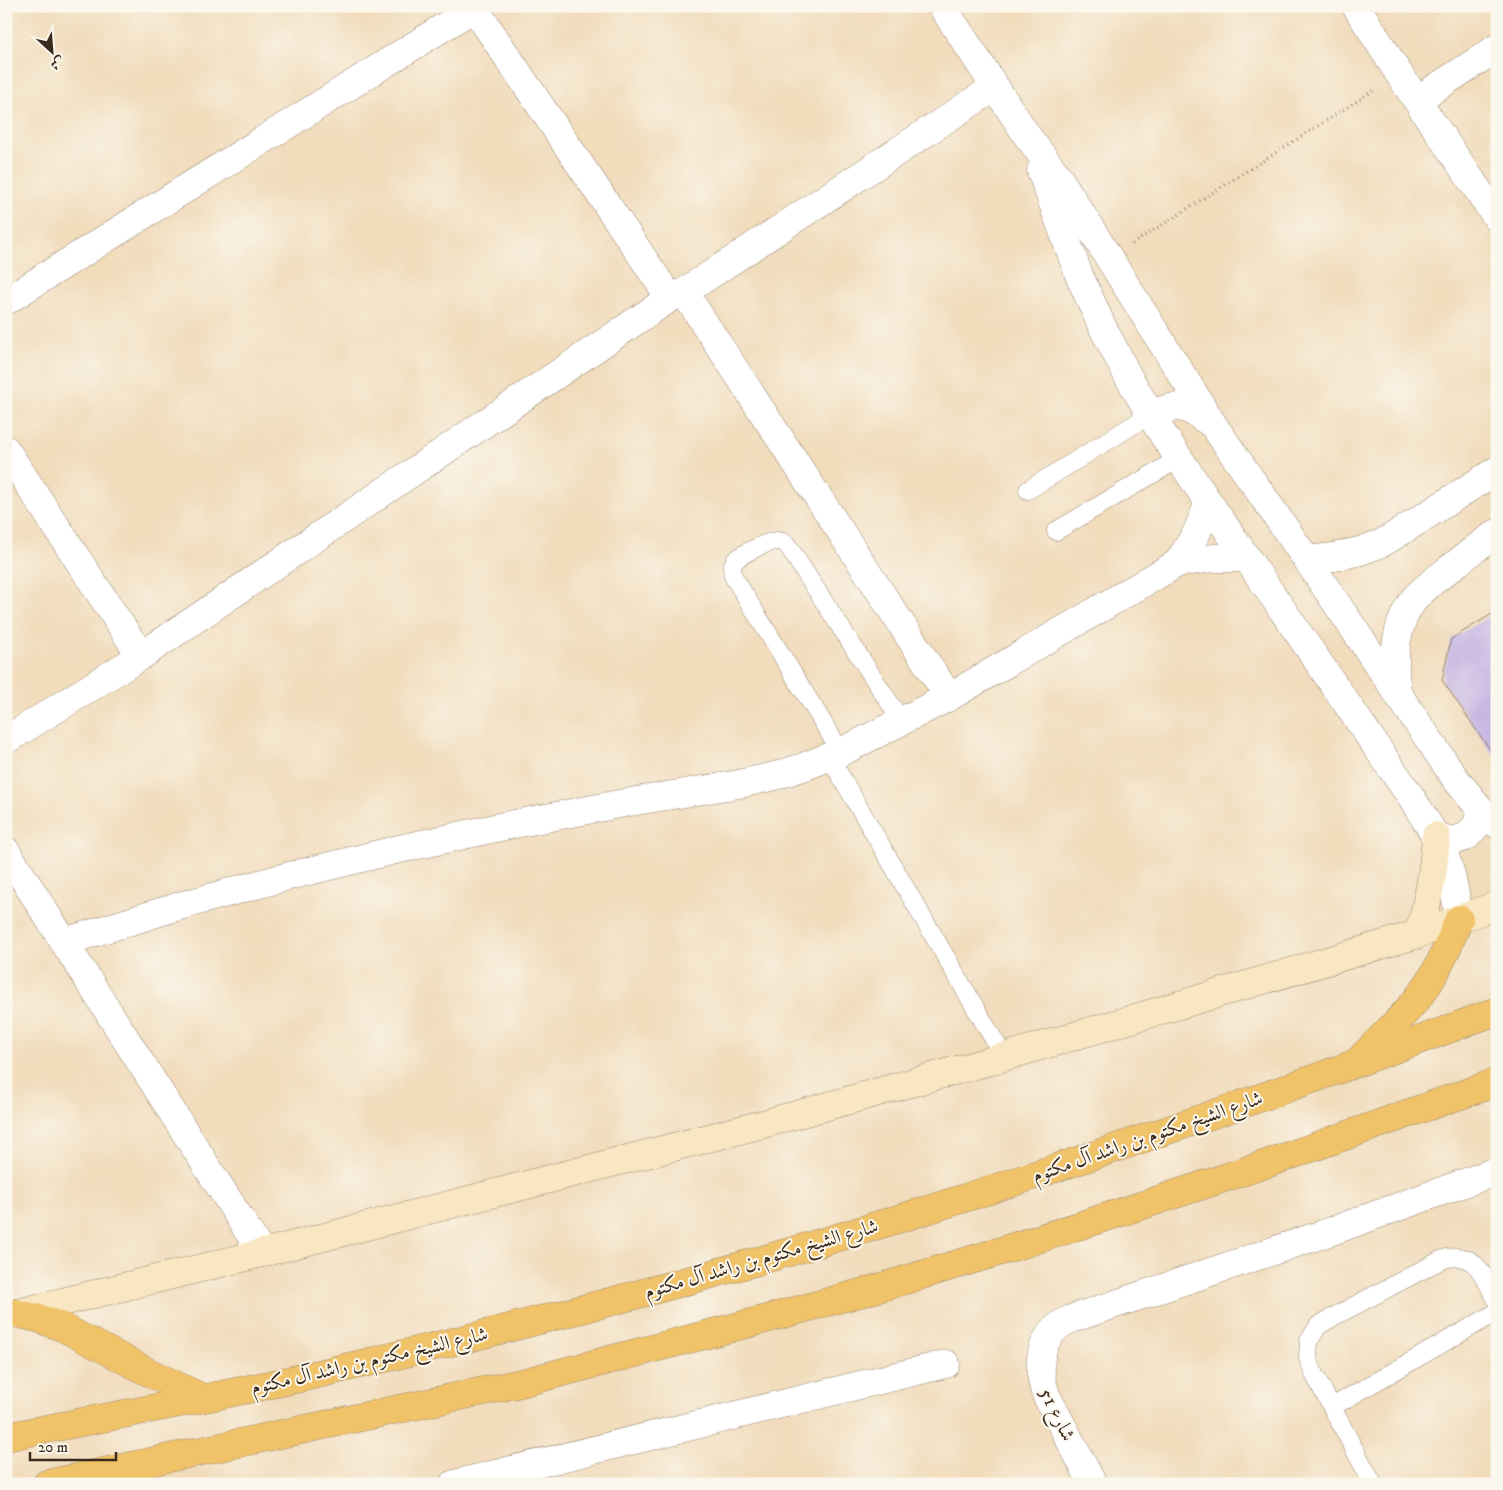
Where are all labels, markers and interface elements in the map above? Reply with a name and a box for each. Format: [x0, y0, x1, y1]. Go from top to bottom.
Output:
north arrow [28, 28, 78, 78]
text: ش [47, 52, 67, 74]
street label: شارع الشيخ مكتوم بن راشد آل مكتوم [1028, 1085, 1267, 1192]
street label: شارع الشيخ مكتوم بن راشد آل مكتوم [641, 1213, 882, 1309]
street label: شارع الشيخ مكتوم بن راشد آل مكتوم [248, 1321, 491, 1405]
street label: شارع 51 [1029, 1384, 1080, 1447]
scale bar [30, 1430, 116, 1462]
text: 20 m [38, 1438, 68, 1457]

